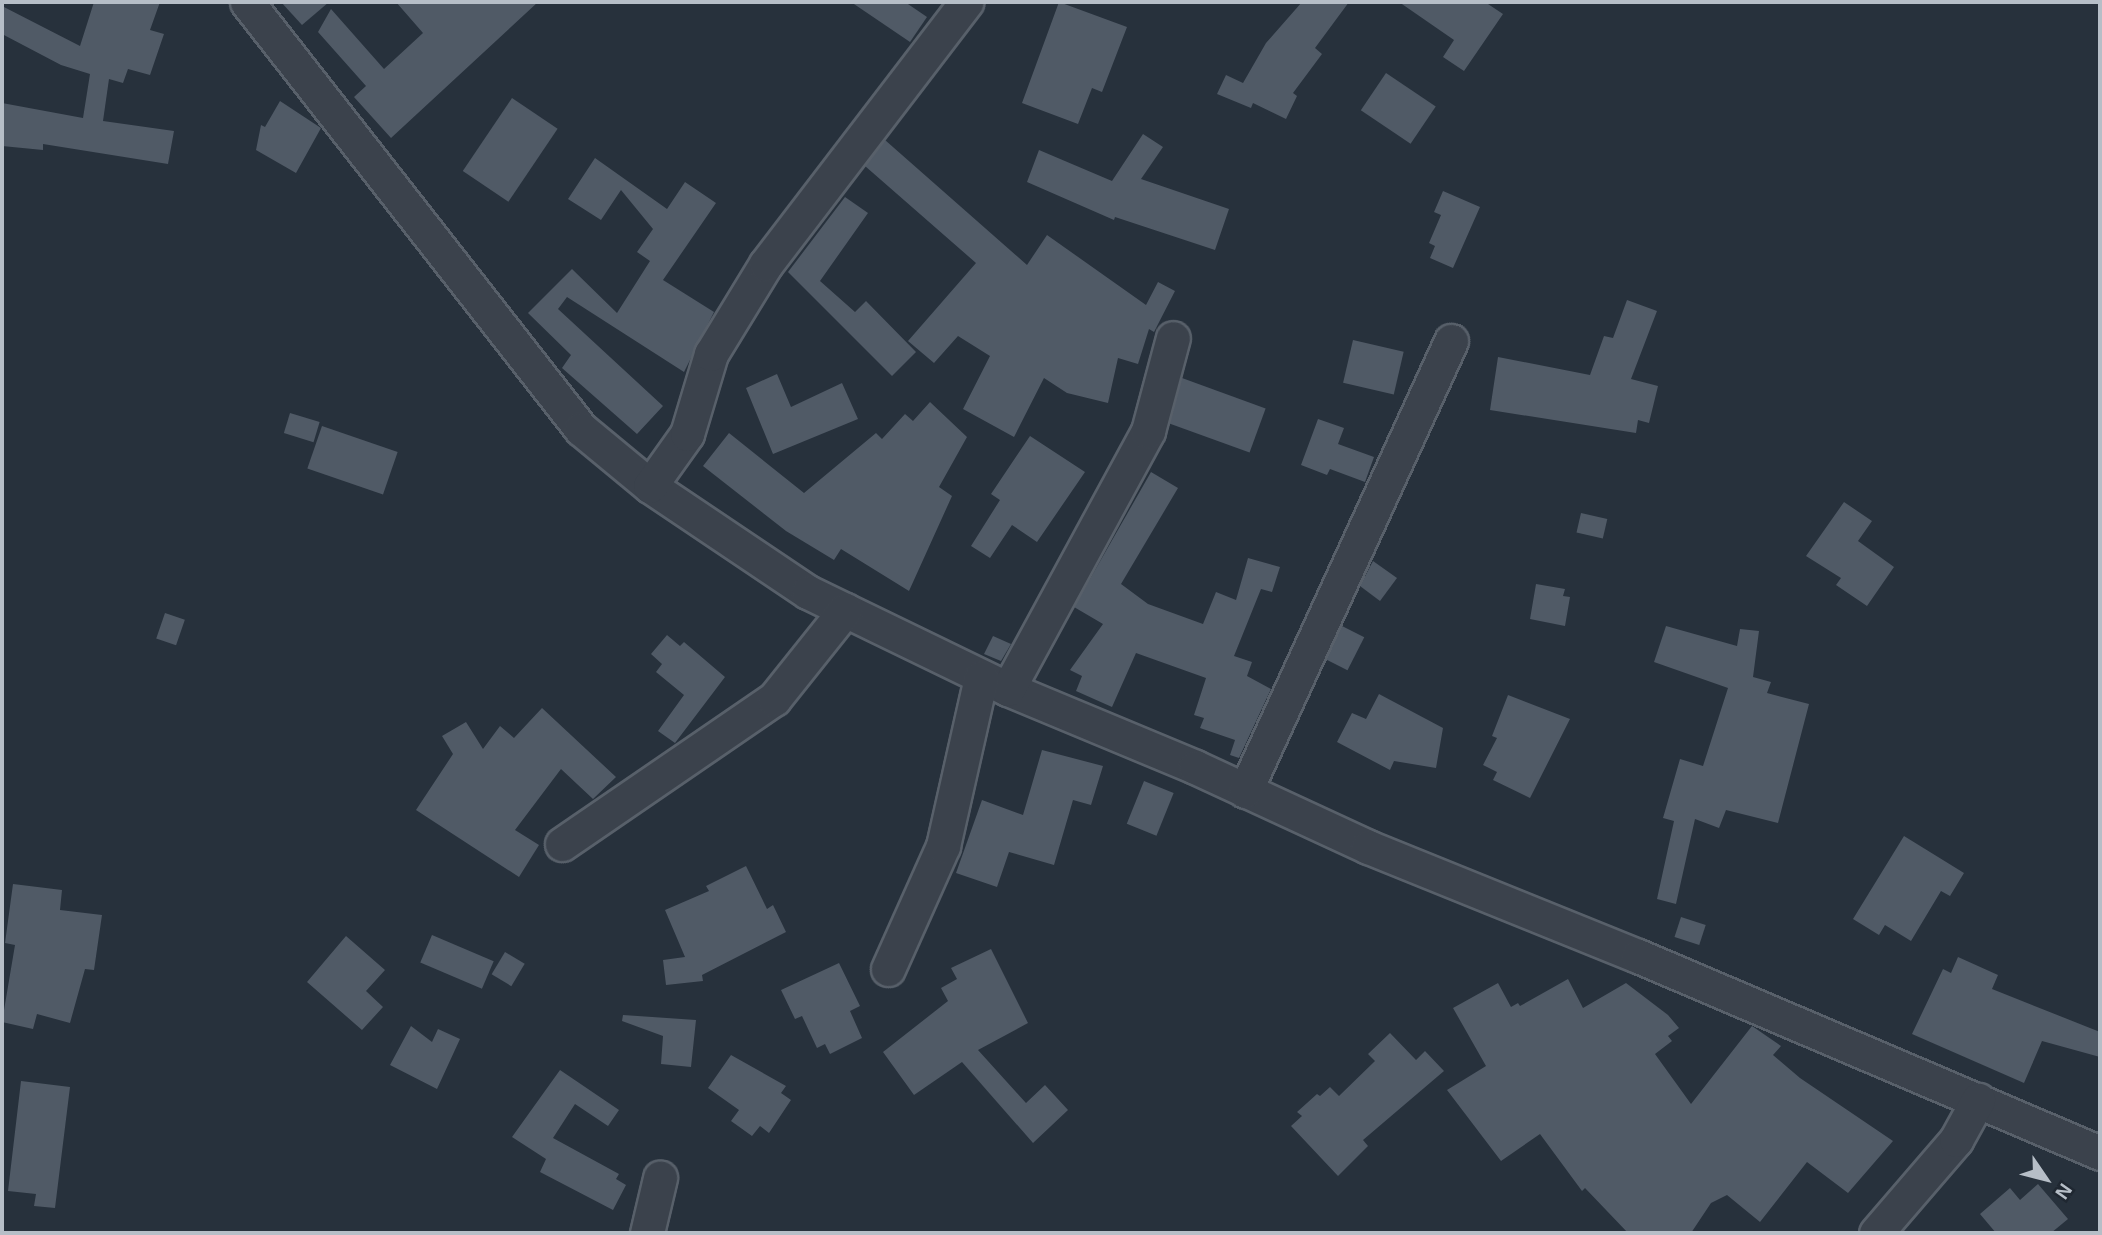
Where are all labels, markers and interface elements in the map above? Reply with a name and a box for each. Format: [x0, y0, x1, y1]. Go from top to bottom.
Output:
north arrow [2011, 1144, 2081, 1214]
text: N [2051, 1180, 2076, 1203]

